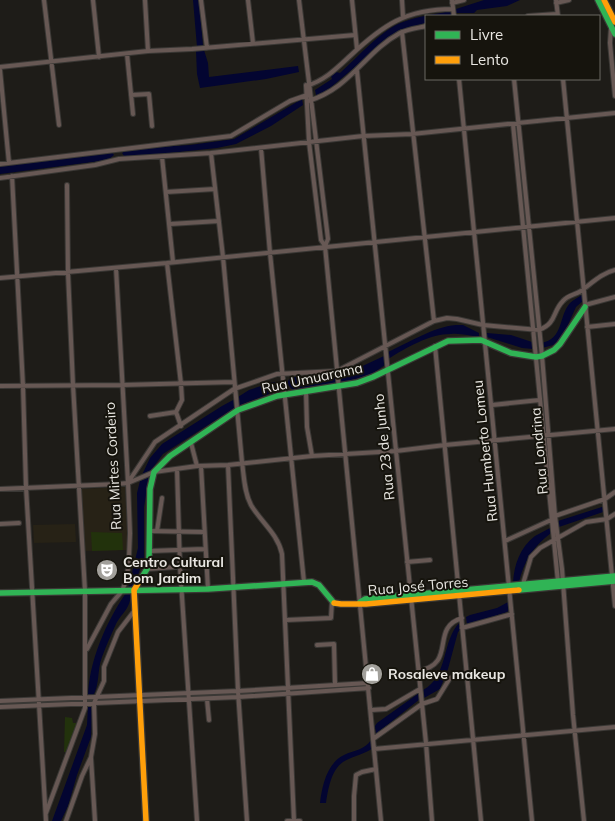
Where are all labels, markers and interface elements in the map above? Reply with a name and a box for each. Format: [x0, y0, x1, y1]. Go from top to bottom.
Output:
legend [425, 15, 600, 80]
text: Livre [470, 25, 503, 44]
text: Lento [470, 50, 509, 69]
street label: Rua Umuarama [260, 358, 364, 398]
street label: Rua Humberto Lomeu [469, 379, 501, 523]
street label: Rua 23 de Junho [369, 393, 399, 501]
street label: Rua Mirtes Cordeiro [101, 402, 125, 530]
street label: Rua Londrina [526, 407, 552, 495]
place label: Centro Cultural Bom Jardim [123, 553, 224, 587]
theatre icon: Centro Cultural Bom Jardim [95, 558, 119, 582]
street label: Rua José Torres [367, 573, 469, 599]
shop icon: Rosaleve makeup [360, 662, 384, 686]
place label: Rosaleve makeup [388, 665, 506, 683]

